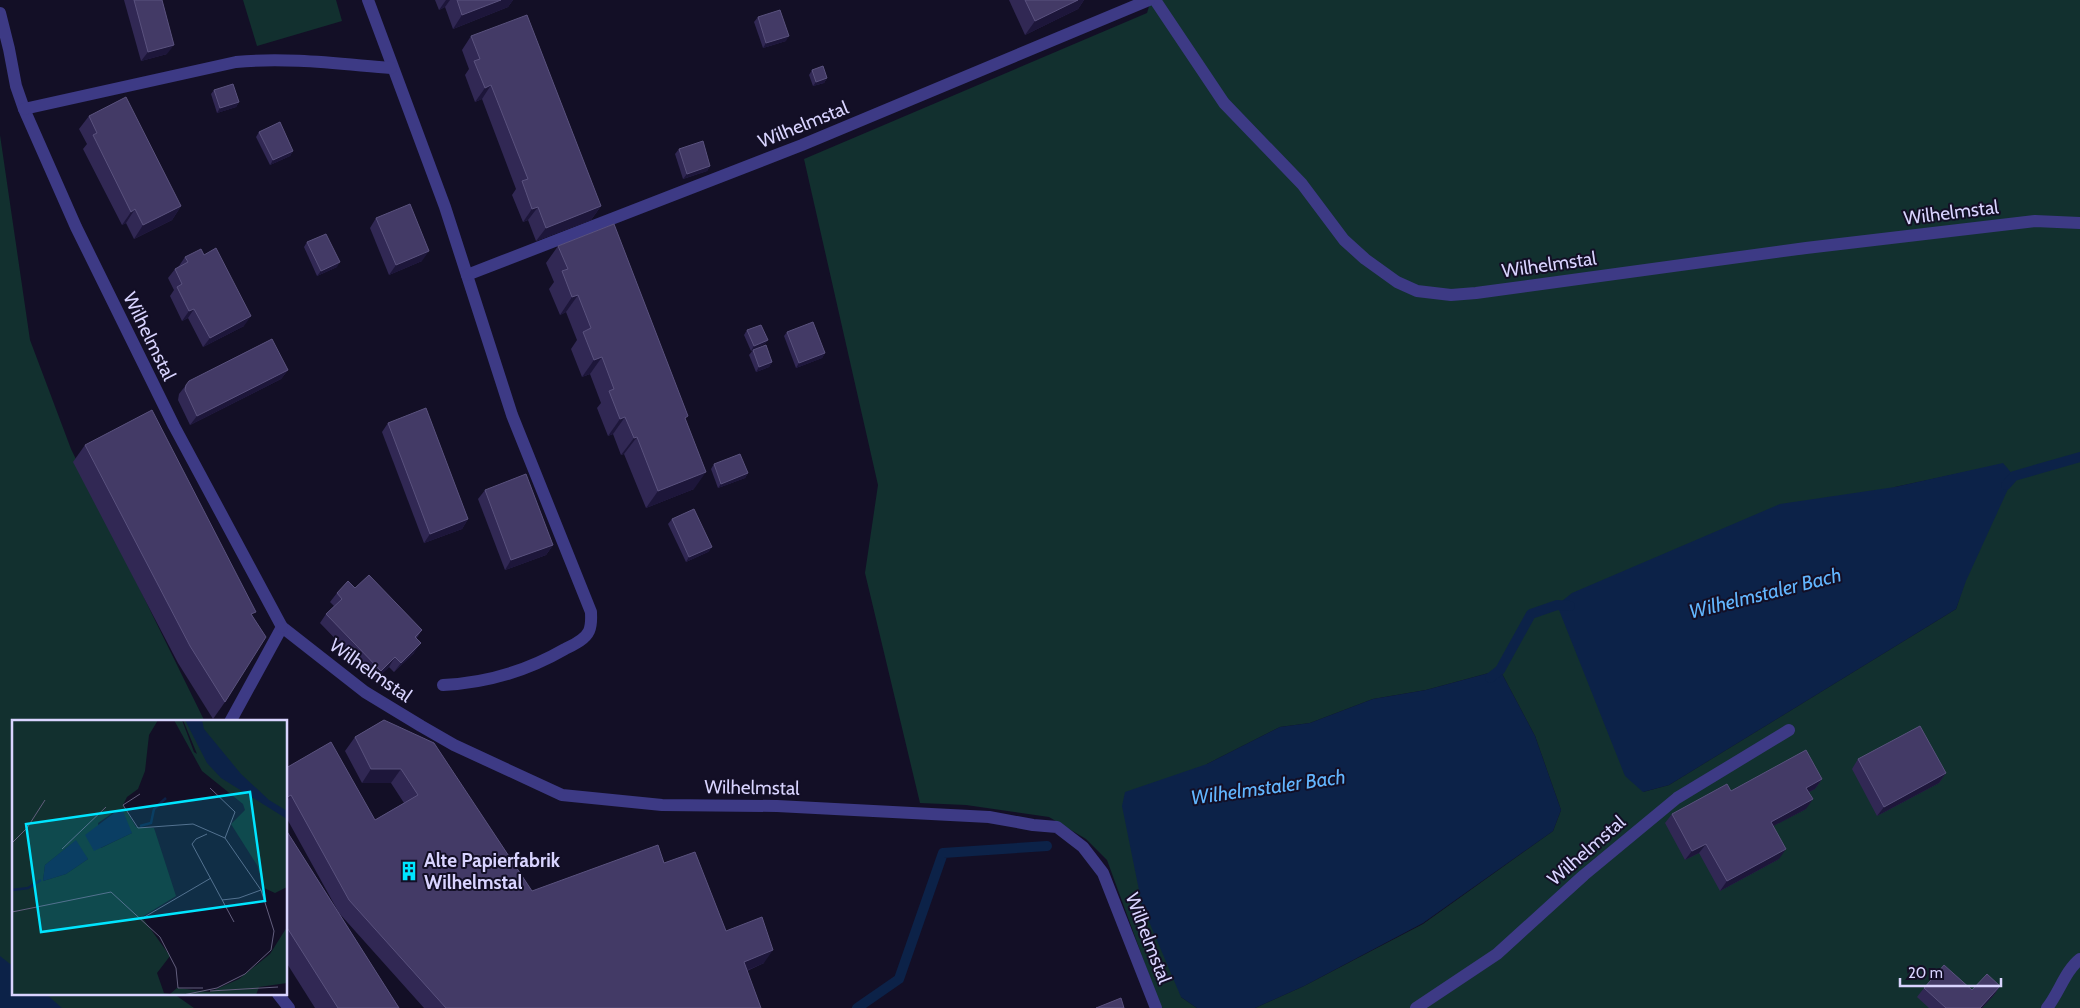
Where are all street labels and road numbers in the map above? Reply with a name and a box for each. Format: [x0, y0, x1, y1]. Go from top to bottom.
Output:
street label: Wilhelmstal [755, 96, 852, 153]
street label: Wilhelmstal [1902, 195, 2000, 230]
street label: Wilhelmstal [1500, 246, 1598, 283]
street label: Wilhelmstal [118, 288, 181, 385]
street label: Wilhelmstal [325, 634, 417, 707]
street label: Wilhelmstal [704, 775, 800, 800]
street label: Wilhelmstal [1543, 810, 1630, 890]
street label: Wilhelmstal [1121, 890, 1177, 987]

